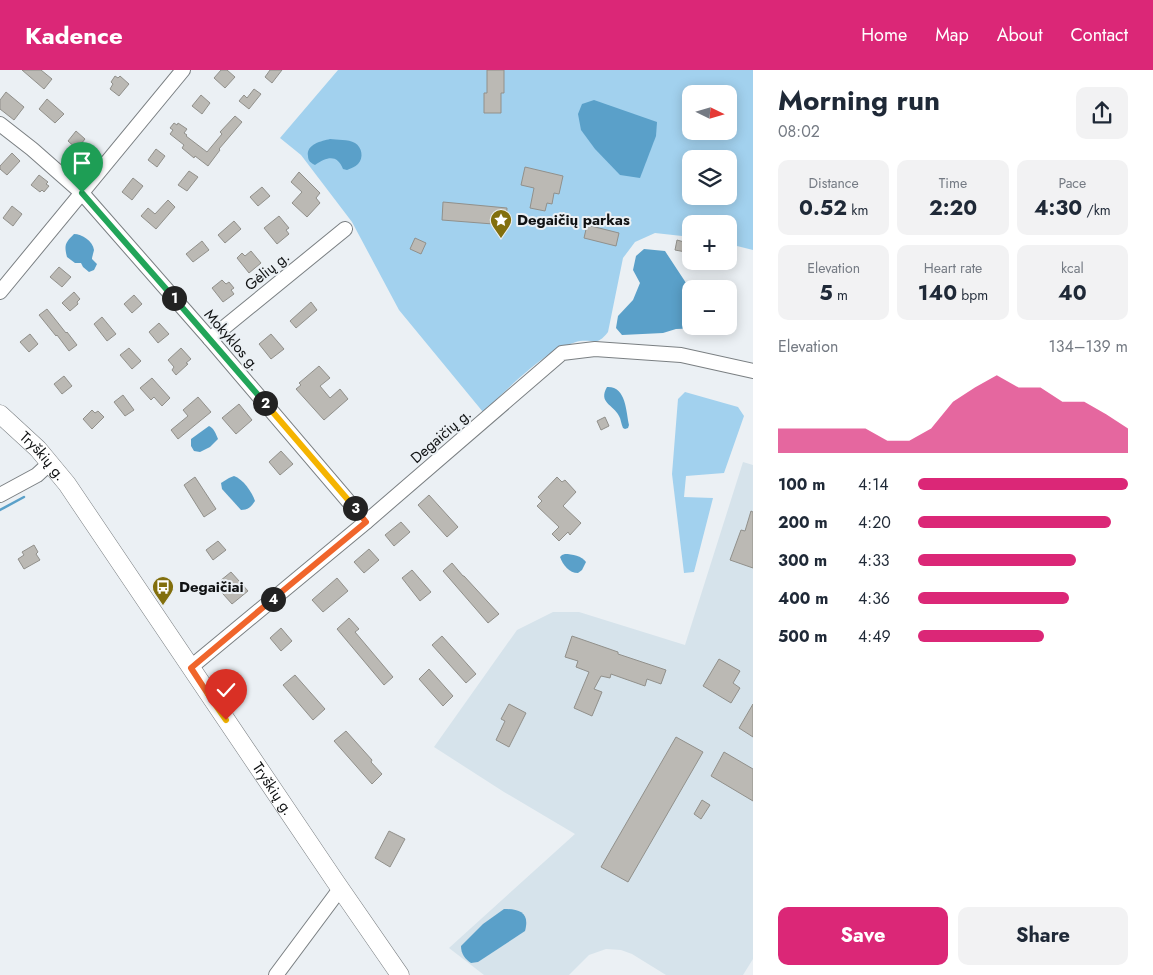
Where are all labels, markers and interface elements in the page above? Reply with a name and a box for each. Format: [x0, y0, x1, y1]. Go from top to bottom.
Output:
text: Kadence [25, 18, 123, 53]
text: Home [861, 22, 907, 48]
text: Map [935, 22, 969, 48]
text: About [997, 22, 1042, 48]
text: Contact [1070, 22, 1128, 48]
text: Morning run [778, 80, 940, 121]
north arrow [682, 85, 738, 140]
map controls [682, 85, 737, 335]
button: share [1076, 87, 1128, 139]
text: 08:02 [778, 120, 820, 143]
pin [61, 142, 103, 193]
icon: arrive [68, 149, 96, 177]
button: layers [682, 150, 737, 205]
text: Distance [809, 173, 859, 193]
text: Time [939, 173, 967, 193]
text: Pace [1058, 173, 1086, 193]
text: 0.52 [799, 193, 847, 223]
text: 2:20 [929, 193, 977, 223]
text: 4:30 [1034, 193, 1082, 223]
text: km [847, 200, 868, 220]
text: /km [1082, 200, 1111, 220]
place icon: Degaičių parkas [489, 208, 513, 239]
place label: Degaičių parkas [517, 209, 630, 231]
button: + [682, 215, 737, 270]
street label: Gėlių g. [240, 246, 294, 296]
text: Elevation [807, 258, 860, 278]
text: Heart rate [924, 258, 982, 278]
text: kcal [1061, 258, 1084, 278]
text: 5 [819, 278, 833, 308]
text: 140 [918, 278, 957, 308]
text: 40 [1058, 278, 1087, 308]
button: − [682, 280, 737, 335]
text: m [833, 285, 848, 305]
text: bpm [957, 285, 988, 305]
pin: 1 [162, 286, 186, 310]
text: 1 [171, 288, 178, 308]
street label: Mokyklos g. [199, 304, 265, 376]
text: Elevation [778, 335, 838, 358]
text: 134–139 m [1048, 335, 1128, 358]
pin: 2 [252, 390, 278, 416]
text: 2 [261, 393, 270, 413]
street label: Degaičių g. [406, 403, 476, 469]
street label: Tryškių g. [15, 426, 71, 486]
text: 100 m [778, 473, 825, 496]
text: 4:14 [858, 473, 889, 496]
pin: 3 [342, 496, 368, 520]
text: 3 [351, 498, 360, 518]
text: 200 m [778, 511, 828, 534]
text: 4:20 [858, 511, 891, 534]
text: 300 m [778, 549, 827, 572]
text: 4:33 [858, 549, 890, 572]
bus stop icon: Degaičiai [151, 575, 175, 606]
place label: Degaičiai [179, 576, 244, 598]
pin: 4 [260, 586, 286, 612]
text: 400 m [778, 587, 828, 610]
text: 4:36 [858, 587, 890, 610]
text: 4 [269, 589, 278, 609]
text: 500 m [778, 625, 827, 648]
text: 4:49 [858, 625, 891, 648]
pin [205, 669, 247, 720]
icon: check [212, 676, 240, 704]
street label: Tryškių g. [247, 758, 299, 820]
button: Save [778, 907, 948, 965]
button: Share [958, 907, 1128, 965]

